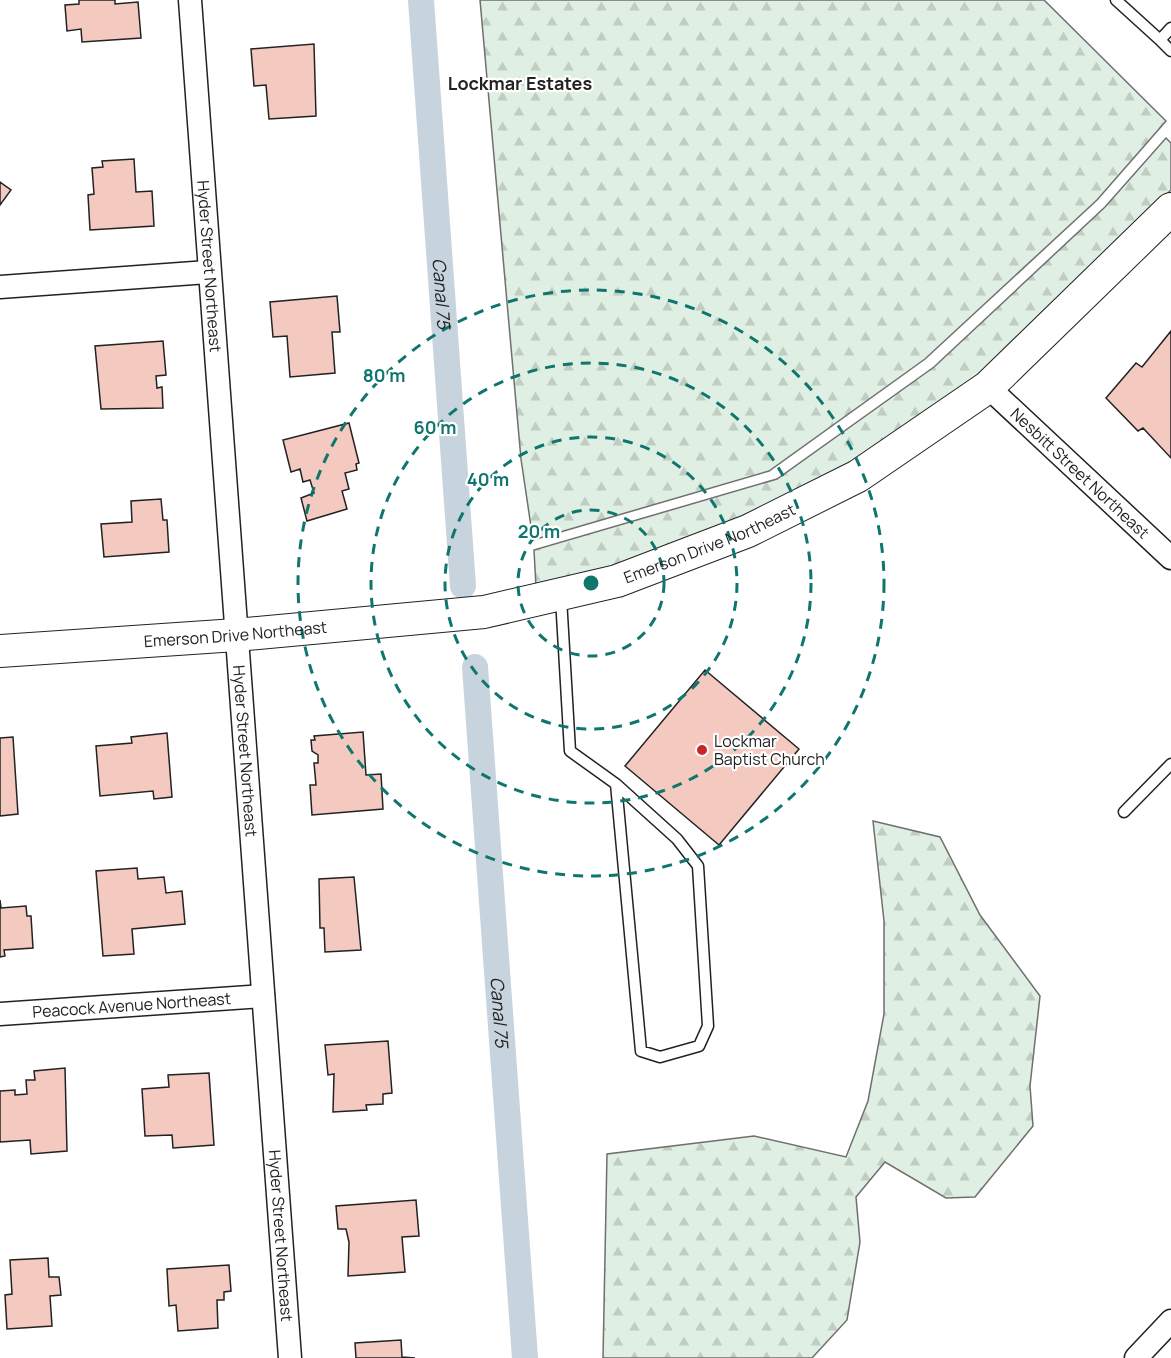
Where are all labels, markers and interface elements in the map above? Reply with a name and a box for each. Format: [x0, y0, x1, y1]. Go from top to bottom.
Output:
district label: Lockmar Estates [448, 71, 592, 95]
street label: Hyder Street Northeast [192, 180, 227, 353]
water label: Canal 75 [428, 257, 457, 331]
text: 80 m [363, 363, 405, 387]
street label: Nesbitt Street Northeast [1006, 403, 1154, 543]
text: 60 m [414, 415, 456, 439]
text: 40 m [467, 467, 509, 491]
street label: Emerson Drive Northeast [621, 498, 799, 588]
text: 20 m [518, 519, 560, 543]
centre of rings [581, 573, 601, 593]
street label: Emerson Drive Northeast [143, 616, 328, 652]
street label: Hyder Street Northeast [228, 664, 263, 838]
place label: Lockmar Baptist Church [714, 730, 825, 770]
marker: Lockmar Baptist Church [695, 743, 709, 757]
water label: Canal 75 [485, 976, 515, 1050]
street label: Peacock Avenue Northeast [32, 987, 232, 1023]
street label: Hyder Street Northeast [264, 1149, 298, 1322]

